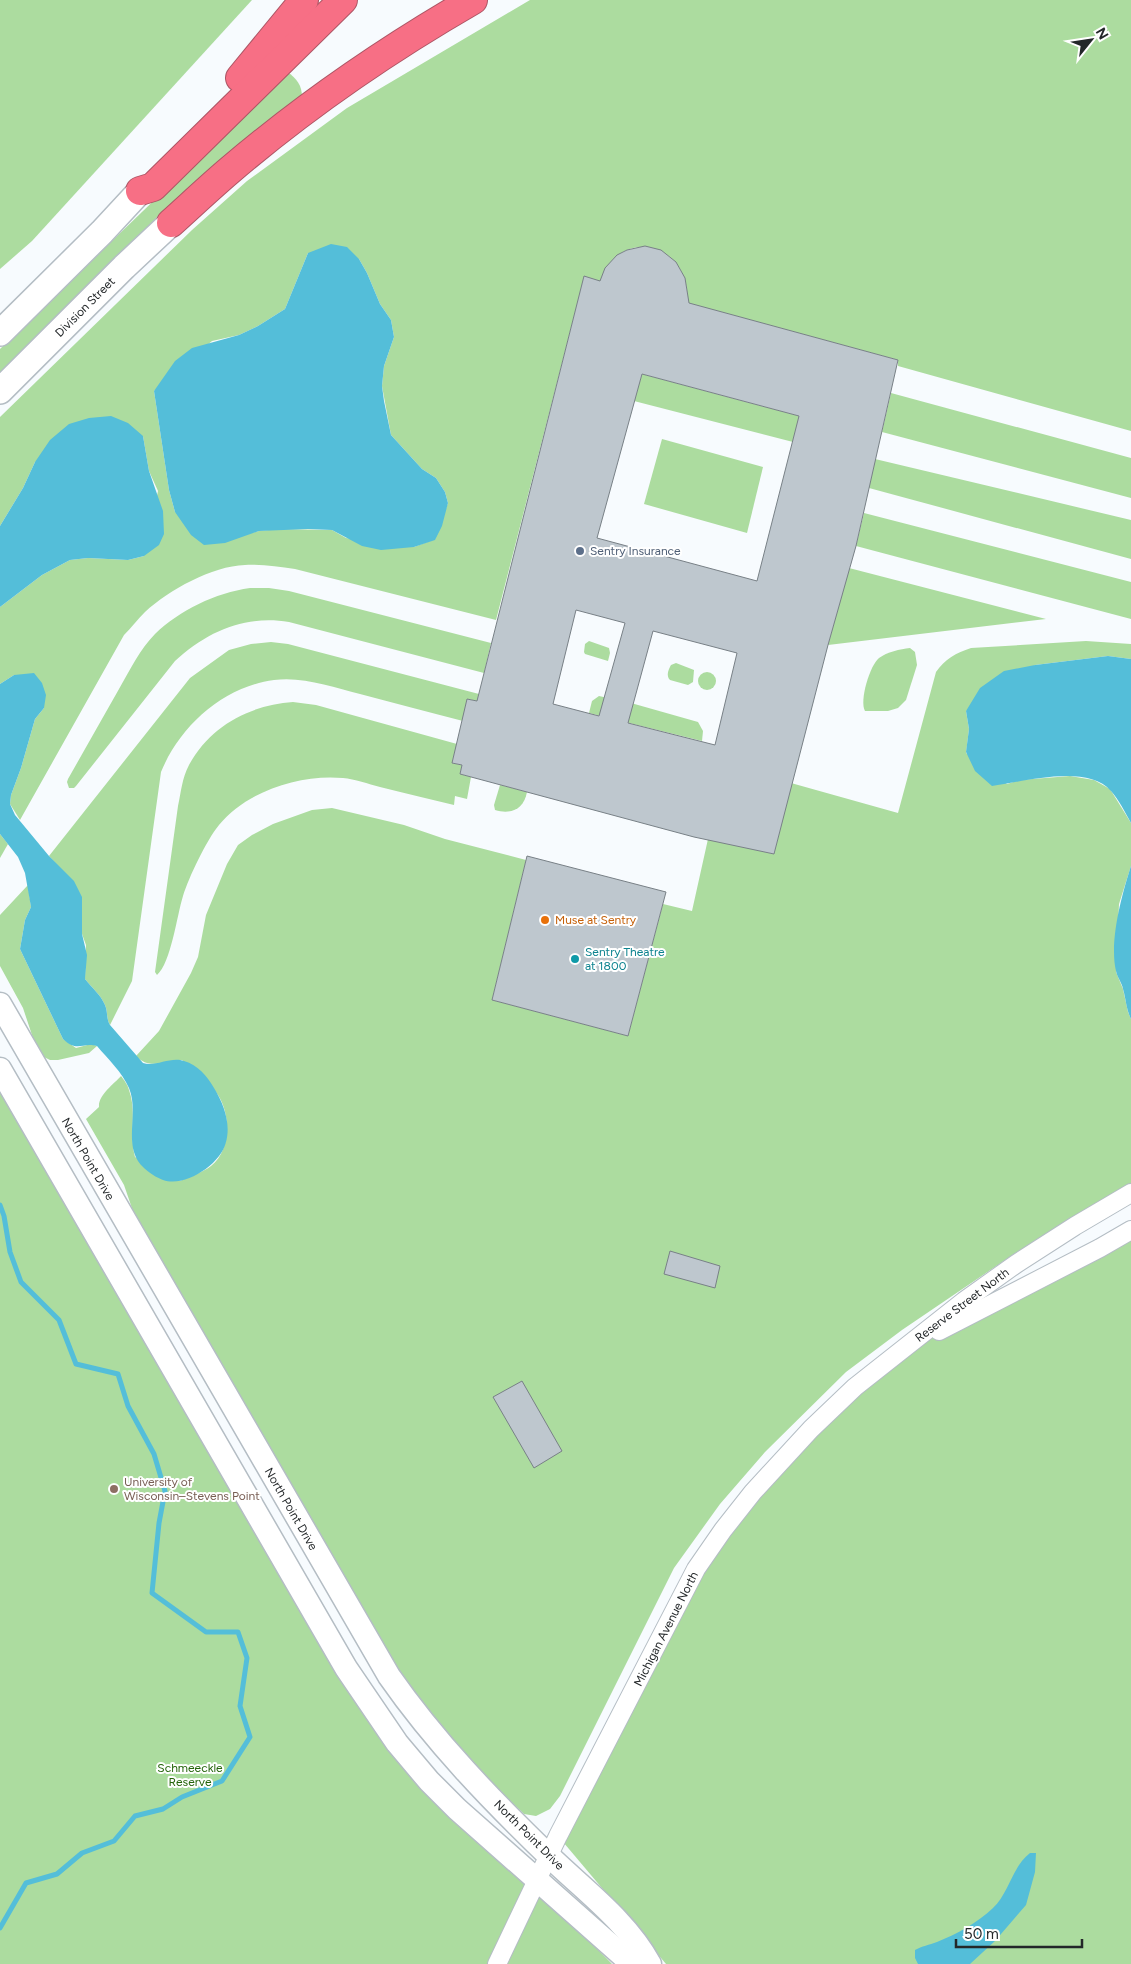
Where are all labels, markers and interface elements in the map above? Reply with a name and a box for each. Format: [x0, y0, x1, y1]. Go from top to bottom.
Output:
north arrow [1066, 15, 1116, 65]
text: N [1092, 25, 1112, 43]
street label: Division Street [52, 274, 118, 340]
place label: Sentry Insurance [590, 544, 681, 558]
marker: Sentry Insurance [574, 545, 586, 557]
place label: Muse at Sentry [555, 913, 637, 927]
marker: Muse at Sentry [539, 914, 551, 926]
place label: Sentry Theatre at 1800 [585, 945, 665, 973]
marker: Sentry Theatre at 1800 [569, 953, 581, 965]
street label: North Point Drive [59, 1115, 118, 1203]
street label: Reserve Street North [912, 1265, 1012, 1345]
street label: North Point Drive [262, 1465, 321, 1553]
place label: University of Wisconsin–Stevens Point [124, 1475, 260, 1503]
marker: University of Wisconsin–Stevens Point [108, 1483, 120, 1495]
street label: Michigan Avenue North [631, 1569, 701, 1689]
park label: Schmeeckle Reserve [157, 1761, 223, 1789]
street label: North Point Drive [491, 1797, 567, 1873]
scale bar [956, 1916, 1082, 1948]
text: 50 m [964, 1925, 999, 1943]

